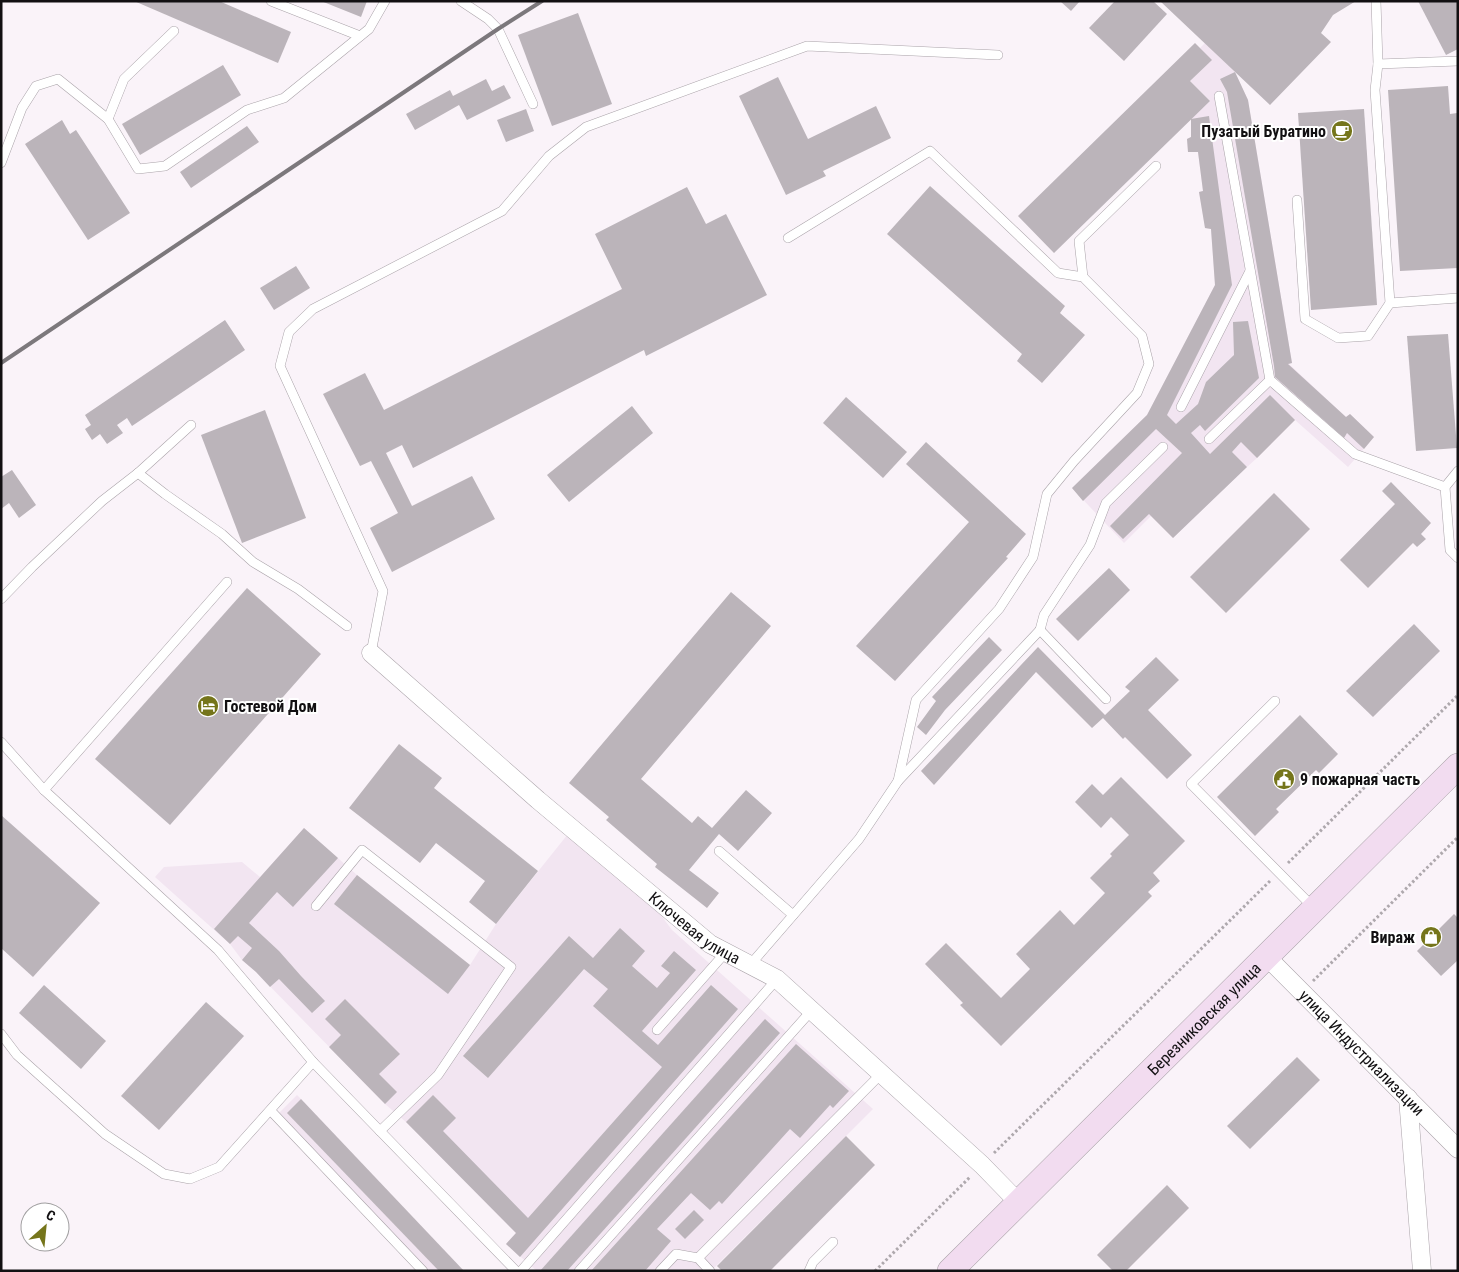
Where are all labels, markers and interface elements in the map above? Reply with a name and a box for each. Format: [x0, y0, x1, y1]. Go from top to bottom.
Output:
cafe icon: Пузатый Буратино [1330, 119, 1354, 143]
place label: Пузатый Буратино [1201, 122, 1326, 141]
hotel icon: Гостевой Дом [196, 694, 220, 718]
place label: Гостевой Дом [224, 697, 317, 716]
public building icon: 9 пожарная часть [1272, 767, 1296, 791]
place label: 9 пожарная часть [1300, 770, 1420, 789]
street label: Ключевая улица [645, 888, 744, 968]
shop icon: Вираж [1419, 925, 1443, 949]
place label: Вираж [1371, 928, 1415, 947]
street label: Березниковская улица [1143, 958, 1264, 1079]
street label: улица Индустриализации [1295, 986, 1428, 1119]
north arrow [20, 1202, 70, 1252]
text: С [44, 1206, 58, 1224]

